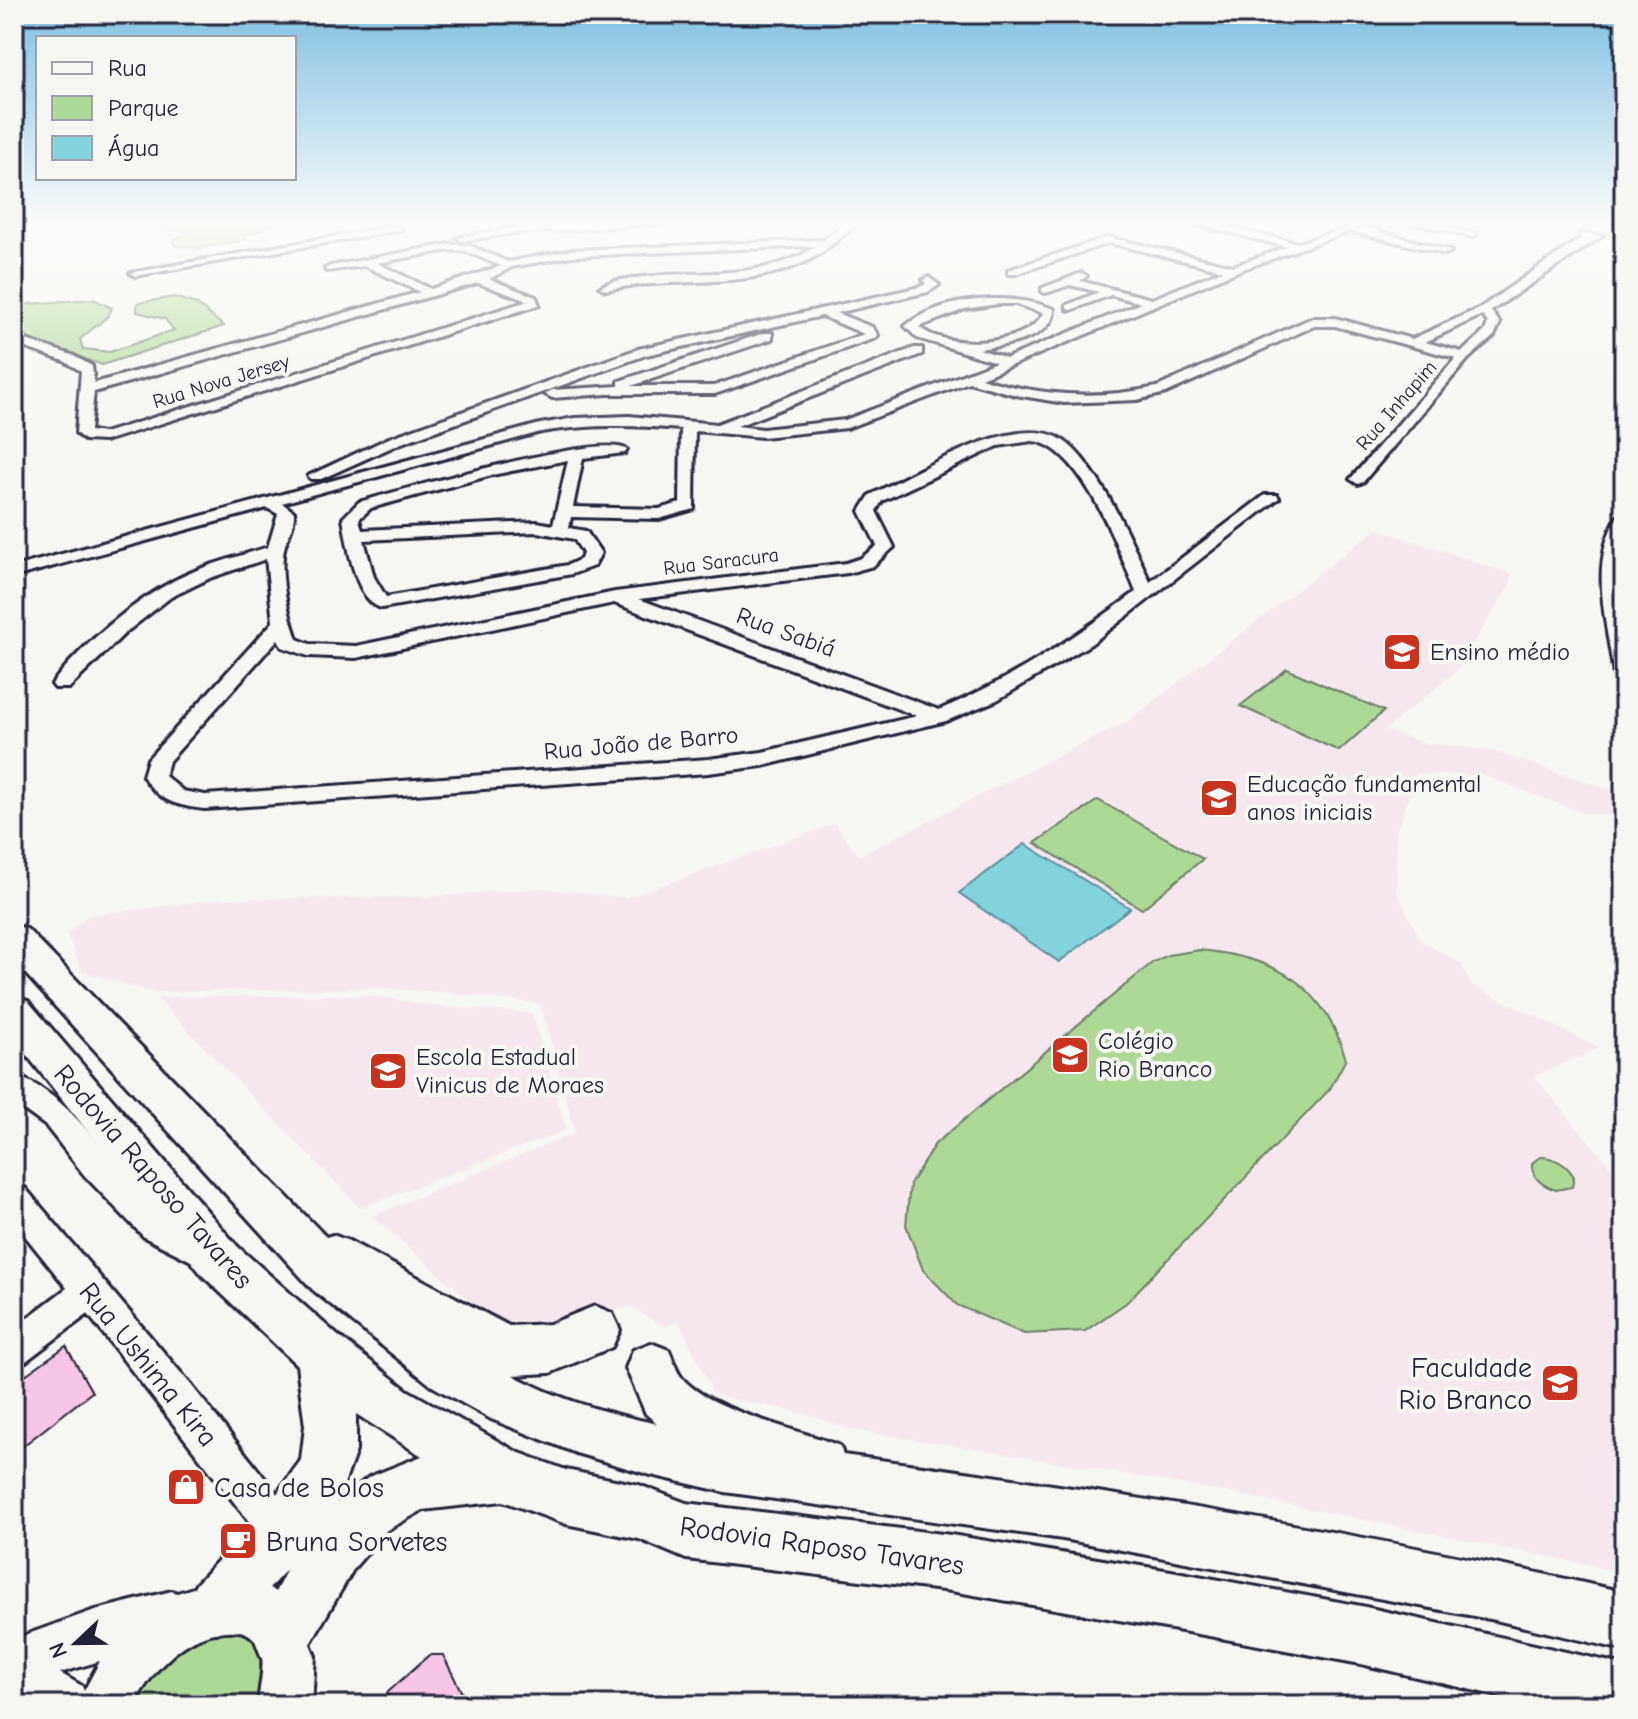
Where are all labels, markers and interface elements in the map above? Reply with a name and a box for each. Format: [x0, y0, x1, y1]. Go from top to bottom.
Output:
legend [36, 36, 296, 180]
text: Rua [108, 54, 147, 82]
text: Parque [108, 94, 179, 122]
text: Água [108, 134, 159, 162]
street label: Rua Nova Jersey [150, 350, 292, 413]
street label: Rua Inhapim [1351, 356, 1441, 455]
street label: Rua Saracura [662, 543, 780, 580]
street label: Rua Sabiá [733, 601, 839, 663]
school or university icon: Ensino médio [1381, 631, 1423, 673]
place label: Ensino médio [1430, 638, 1570, 666]
street label: Rua João de Barro [543, 721, 739, 765]
place label: Educação fundamental anos iniciais [1247, 770, 1481, 826]
school or university icon: Educação fundamental anos iniciais [1198, 777, 1240, 819]
place label: Colégio Rio Branco [1098, 1027, 1212, 1083]
school or university icon: Colégio Rio Branco [1049, 1034, 1091, 1076]
place label: Escola Estadual Vinicus de Moraes [416, 1043, 604, 1099]
school or university icon: Escola Estadual Vinicus de Moraes [367, 1050, 409, 1092]
street label: Rodovia Raposo Tavares [47, 1058, 259, 1295]
street label: Rua Ushima Kira [72, 1276, 224, 1453]
place label: Faculdade Rio Branco [1399, 1352, 1532, 1416]
school or university icon: Faculdade Rio Branco [1539, 1362, 1581, 1404]
shop icon: Casa de Bolos [165, 1466, 207, 1508]
place label: Casa de Bolos [214, 1472, 384, 1504]
street label: Rodovia Raposo Tavares [678, 1510, 966, 1582]
cafe icon: Bruna Sorvetes [217, 1520, 259, 1562]
place label: Bruna Sorvetes [266, 1526, 448, 1558]
north arrow [36, 1603, 116, 1683]
text: N [44, 1639, 73, 1662]

